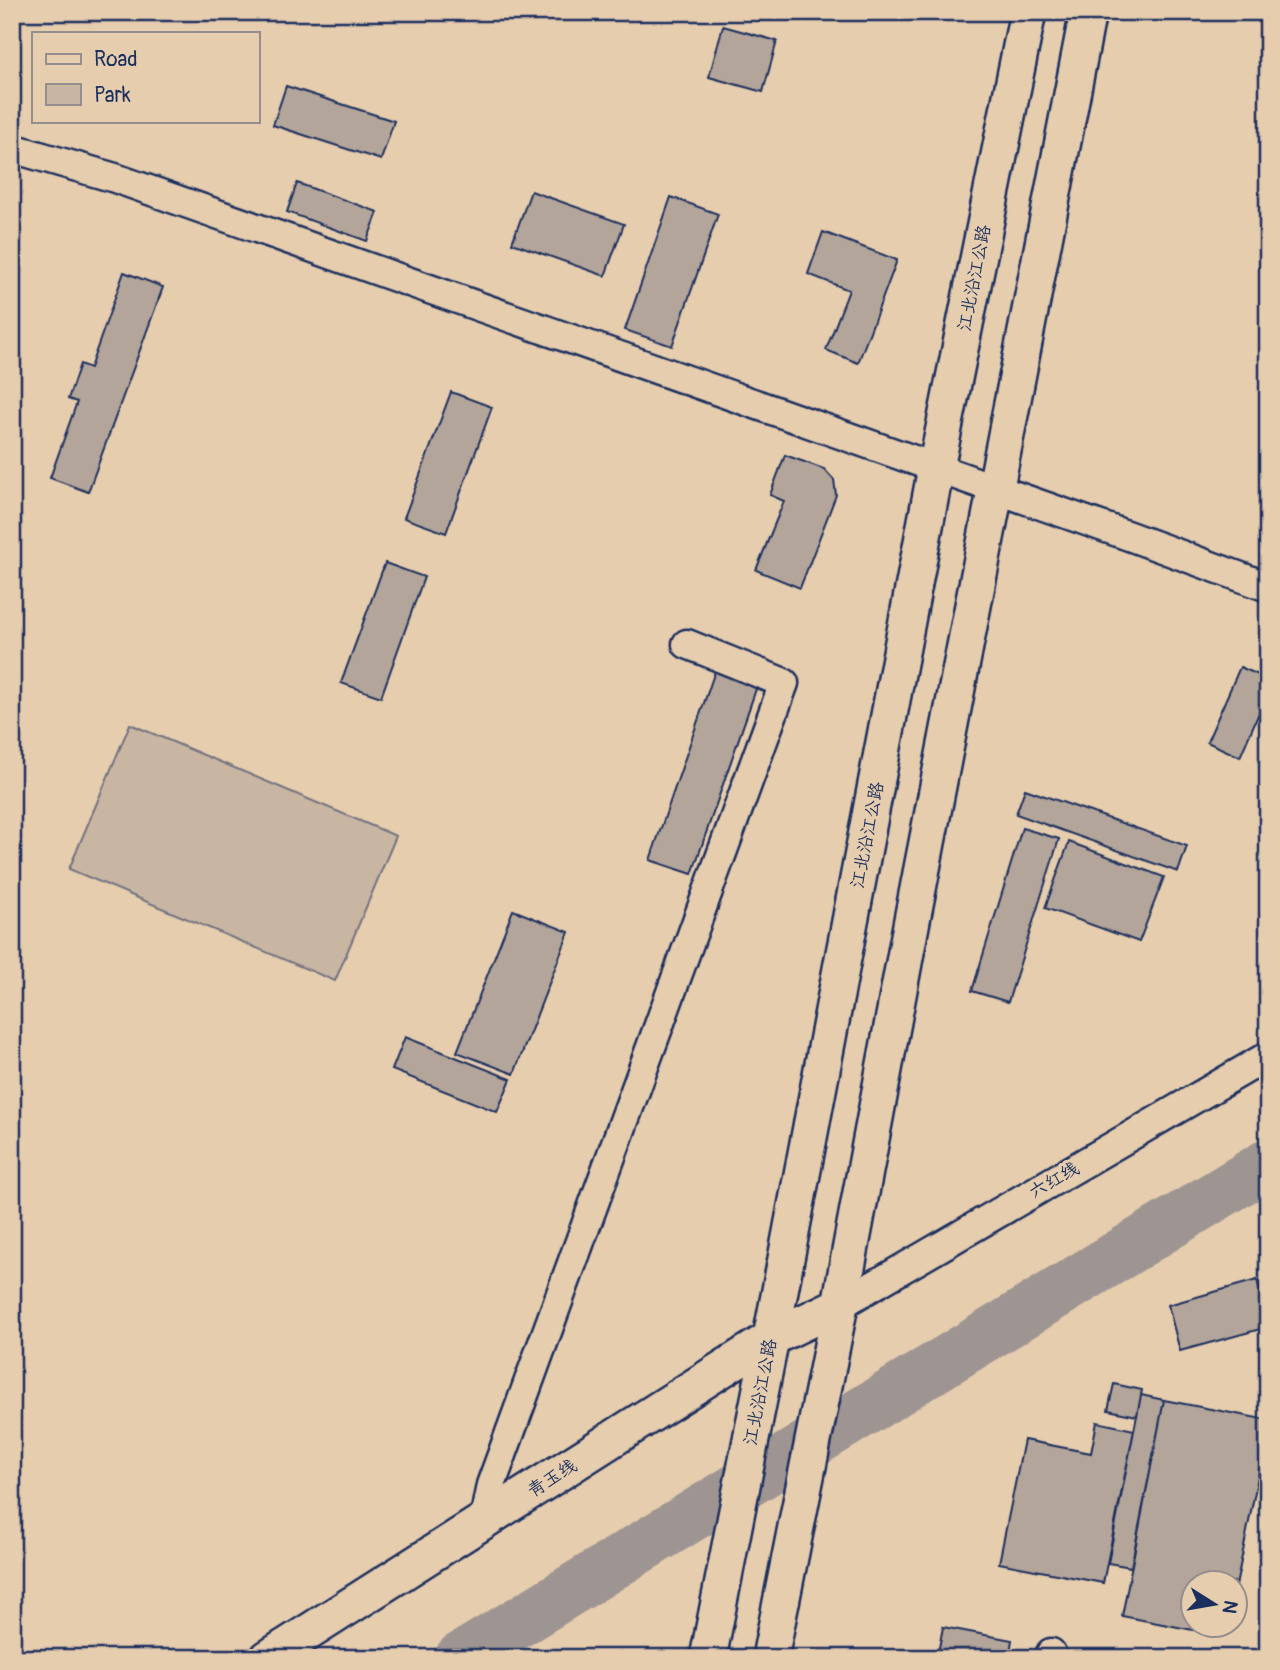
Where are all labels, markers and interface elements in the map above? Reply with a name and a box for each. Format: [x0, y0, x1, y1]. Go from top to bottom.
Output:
legend [32, 32, 259, 122]
text: Road [94, 46, 138, 73]
text: Park [94, 82, 131, 109]
street label: 江北沿江公路 [953, 223, 996, 333]
street label: 江北沿江公路 [846, 780, 889, 890]
street label: 六红线 [1025, 1157, 1083, 1204]
street label: 江北沿江公路 [739, 1337, 782, 1447]
street label: 青玉线 [523, 1454, 581, 1502]
north arrow [1178, 1568, 1248, 1638]
text: N [1217, 1598, 1243, 1616]

